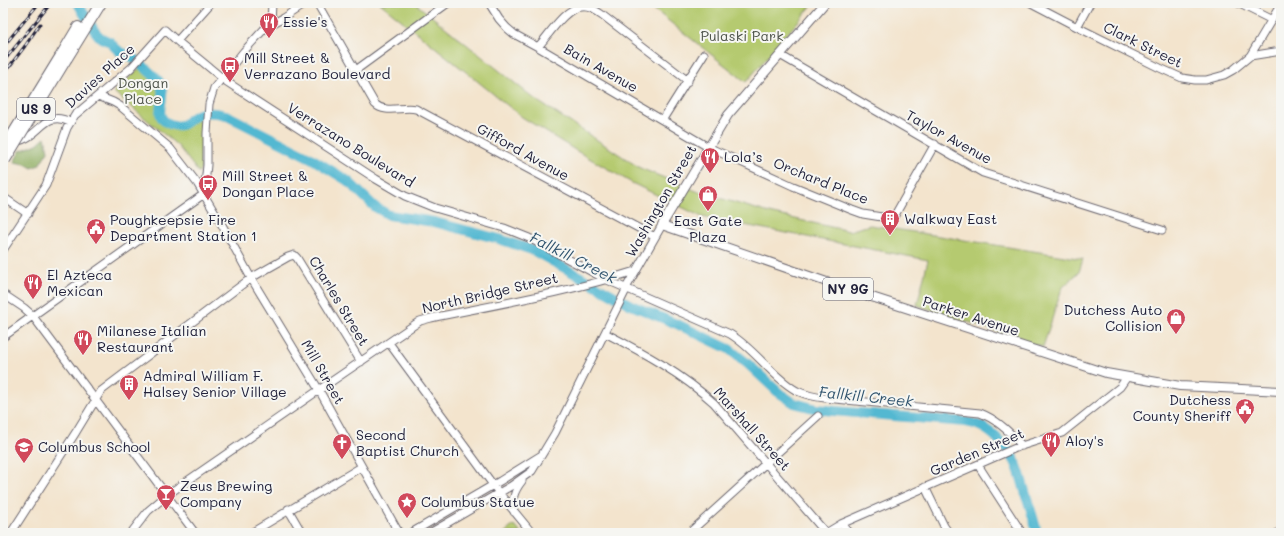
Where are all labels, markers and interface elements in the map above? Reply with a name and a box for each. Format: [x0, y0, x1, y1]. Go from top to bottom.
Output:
restaurant icon: Essie's [258, 11, 280, 39]
place label: Essie's [283, 12, 327, 31]
street label: Clark Street [1101, 17, 1186, 72]
park label: Pulaski Park [700, 26, 784, 45]
street label: Davies Place [61, 39, 139, 112]
street label: Bain Avenue [561, 39, 642, 96]
place label: Mill Street & Verrazano Boulevard [244, 48, 390, 83]
bus stop icon: Mill Street & Verrazano Boulevard [219, 55, 241, 83]
park label: Dongan Place [118, 73, 168, 108]
road number: US 9 [17, 98, 55, 120]
street label: Verrazano Boulevard [284, 98, 418, 191]
street label: Taylor Avenue [903, 105, 996, 168]
street label: Gifford Avenue [474, 118, 573, 185]
street label: Washington Street [621, 141, 701, 261]
restaurant icon: Lola’s [699, 146, 721, 174]
place label: Lola’s [724, 147, 763, 166]
street label: Orchard Place [771, 153, 872, 208]
place label: Mill Street & Dongan Place [222, 166, 314, 201]
bus stop icon: Mill Street & Dongan Place [197, 173, 219, 201]
shop icon: East Gate Plaza [697, 184, 719, 212]
building icon: Walkway East [879, 208, 901, 236]
place label: Walkway East [904, 209, 997, 228]
place label: Poughkeepsie Fire Department Station 1 [110, 210, 257, 245]
place label: East Gate Plaza [674, 211, 742, 246]
public building icon: Poughkeepsie Fire Department Station 1 [85, 217, 107, 245]
water label: Fallkill Creek [527, 227, 621, 288]
street label: Charles Street [305, 252, 374, 349]
place label: El Azteca Mexican [47, 265, 112, 300]
street label: North Bridge Street [420, 268, 560, 317]
restaurant icon: El Azteca Mexican [22, 272, 44, 300]
road number: NY 9G [823, 278, 873, 300]
street label: Parker Avenue [920, 291, 1022, 340]
place label: Dutchess Auto Collision [1064, 300, 1162, 335]
shop icon: Dutchess Auto Collision [1165, 307, 1187, 335]
place label: Milanese Italian Restaurant [97, 321, 206, 356]
restaurant icon: Milanese Italian Restaurant [72, 328, 94, 356]
street label: Mill Street [297, 336, 350, 407]
place label: Admiral William F. Halsey Senior Village [143, 366, 287, 401]
building icon: Admiral William F. Halsey Senior Village [118, 373, 140, 401]
water label: Fallkill Creek [818, 381, 915, 411]
street label: Marshall Street [710, 383, 795, 475]
place label: Dutchess County Sheriff [1133, 390, 1232, 425]
public building icon: Dutchess County Sheriff [1234, 397, 1256, 425]
street label: Garden Street [927, 423, 1027, 480]
place label: Second Baptist Church [356, 425, 459, 460]
restaurant icon: Aloy's [1040, 430, 1062, 458]
place label: Aloy's [1065, 431, 1104, 450]
church icon: Second Baptist Church [331, 432, 353, 460]
school or university icon: Columbus School [13, 436, 35, 464]
place label: Columbus School [38, 437, 151, 456]
place label: Zeus Brewing Company [180, 476, 272, 511]
bar icon: Zeus Brewing Company [155, 483, 177, 511]
place icon: Columbus Statue [396, 491, 418, 519]
place label: Columbus Statue [421, 492, 535, 511]

